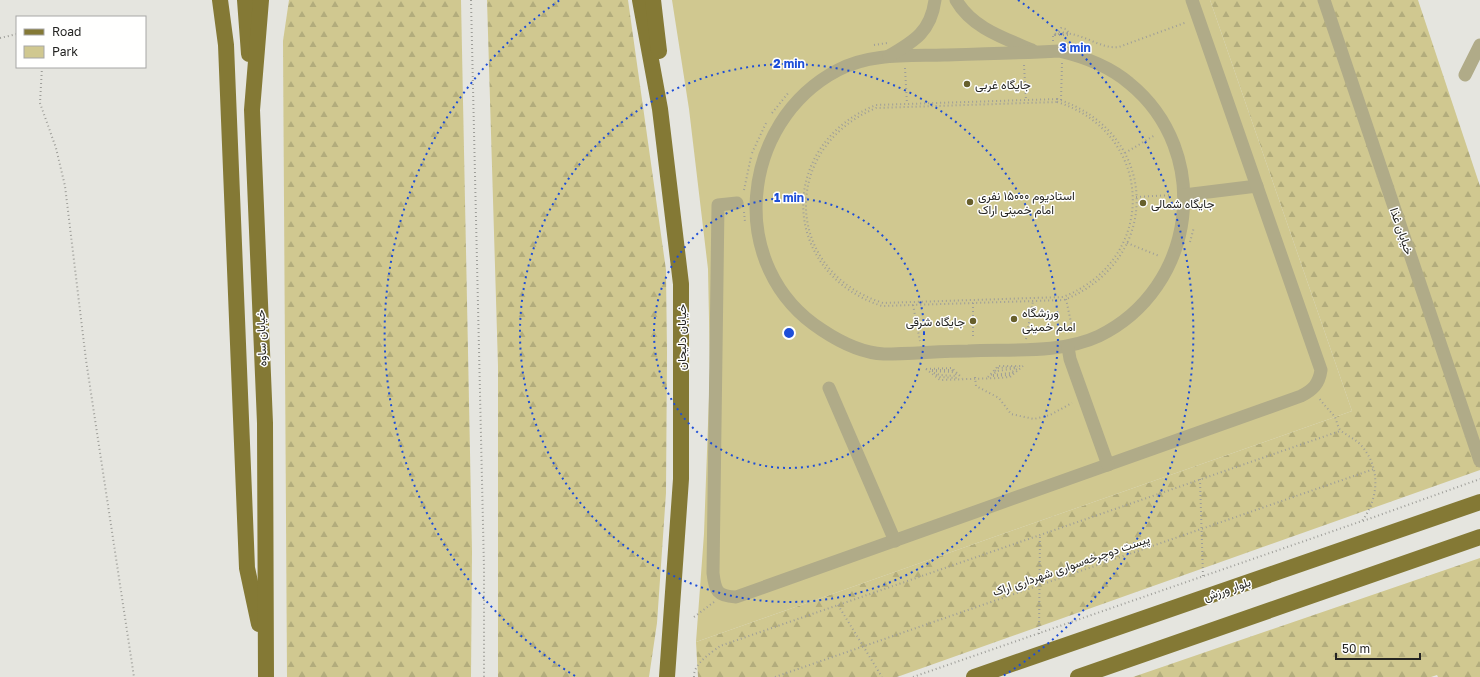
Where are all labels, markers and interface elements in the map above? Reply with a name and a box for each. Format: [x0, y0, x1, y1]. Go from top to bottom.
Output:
legend [16, 16, 146, 68]
text: Road [52, 24, 81, 39]
text: 3 min [1059, 40, 1091, 55]
text: Park [52, 44, 78, 59]
text: 2 min [773, 56, 805, 71]
place label: جایگاه غربی [975, 77, 1031, 93]
marker: جایگاه غربی [962, 79, 972, 89]
place label: استادیوم ۱۵۰۰۰ نفری امام خمینی اراک [978, 188, 1075, 218]
text: 1 min [774, 190, 804, 205]
place label: جایگاه شمالی [1151, 196, 1215, 212]
marker: استادیوم ۱۵۰۰۰ نفری امام خمینی اراک [965, 197, 975, 207]
marker: جایگاه شمالی [1138, 198, 1148, 208]
street label: خیابان غذا [1387, 206, 1417, 256]
street label: خیابان دلیجان [674, 304, 689, 370]
place label: ورزشگاه امام خمینی [1022, 305, 1076, 335]
street label: خیابان ساوه [253, 309, 270, 367]
place label: جایگاه شرقی [906, 314, 965, 330]
marker: ورزشگاه امام خمینی [1009, 314, 1019, 324]
marker: جایگاه شرقی [968, 316, 978, 326]
centre of rings [782, 326, 796, 340]
street label: پیست دوچرخه‌سواری شهرداری اراک [990, 531, 1152, 600]
street label: بلوار ورزش [1201, 574, 1253, 605]
scale bar [1336, 635, 1420, 661]
text: 50 m [1342, 641, 1370, 656]

